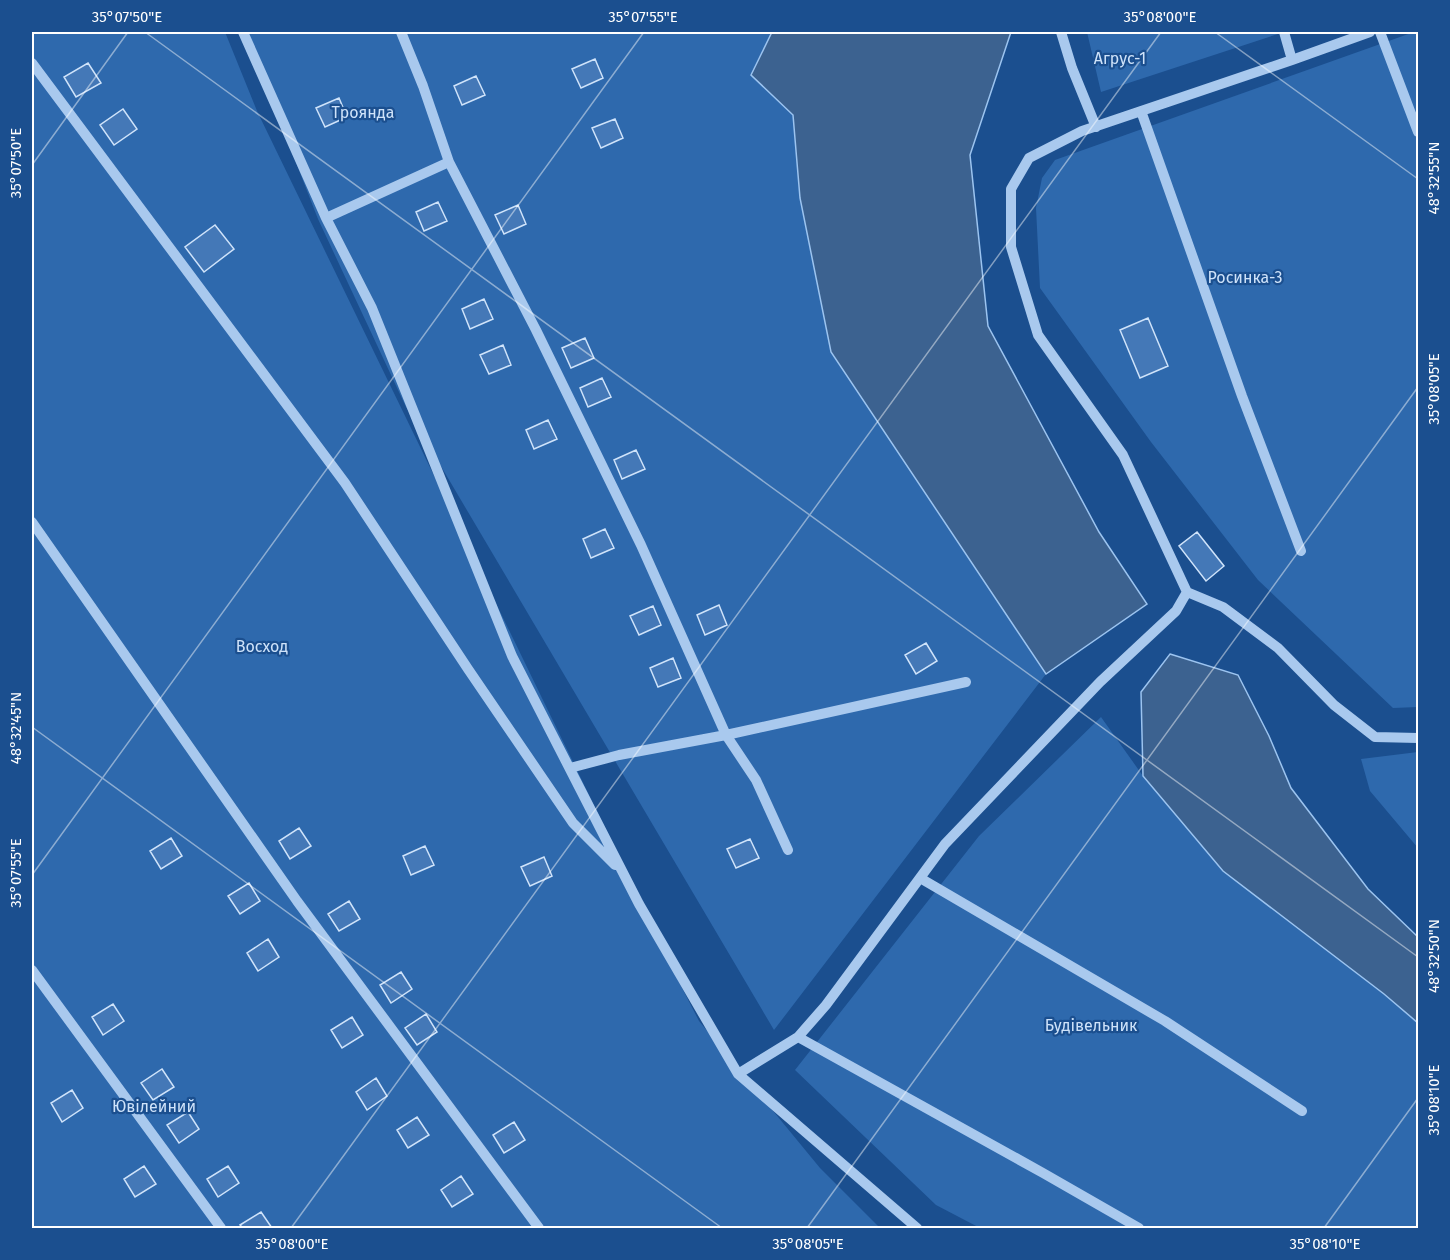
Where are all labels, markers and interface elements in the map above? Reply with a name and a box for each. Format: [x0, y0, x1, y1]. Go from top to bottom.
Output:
text: 35°07'50"E [92, 8, 162, 26]
text: 35°07'55"E [608, 8, 678, 26]
text: 35°08'00"E [1124, 8, 1196, 26]
park label: Агрус-1 [1094, 49, 1146, 68]
park label: Троянда [332, 103, 394, 122]
text: 35°07'50"E [7, 128, 25, 198]
text: 48°32'55"N [1425, 142, 1443, 214]
park label: Росинка-3 [1208, 268, 1283, 287]
text: 35°08'05"E [1425, 353, 1443, 425]
park label: Восход [236, 637, 288, 656]
text: 48°32'45"N [7, 692, 25, 764]
text: 35°07'55"E [7, 838, 25, 908]
text: 48°32'50"N [1425, 919, 1443, 993]
park label: Будівельник [1045, 1016, 1138, 1035]
text: 35°08'10"E [1425, 1064, 1443, 1136]
park label: Ювілейний [112, 1097, 196, 1116]
text: 35°08'00"E [256, 1235, 328, 1253]
text: 35°08'05"E [772, 1235, 844, 1253]
text: 35°08'10"E [1289, 1235, 1361, 1253]

